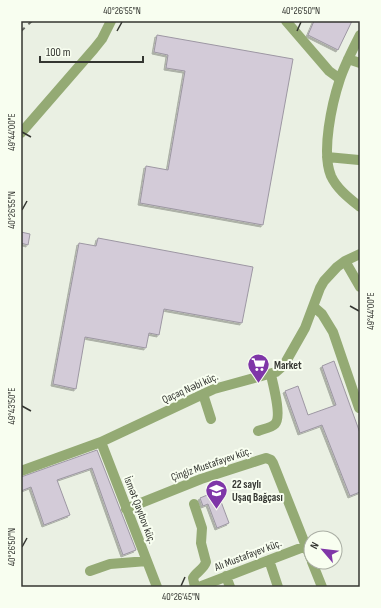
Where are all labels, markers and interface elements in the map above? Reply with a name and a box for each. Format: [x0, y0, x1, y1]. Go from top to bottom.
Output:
text: 40°26'55"N [103, 5, 141, 17]
text: 40°26'50"N [282, 5, 320, 17]
scale bar [40, 38, 143, 64]
text: 100 m [46, 45, 71, 60]
text: 49°44'00"E [6, 113, 18, 151]
text: 40°26'55"N [6, 191, 18, 229]
text: 49°44'00"E [365, 292, 377, 330]
supermarket icon: Market [245, 352, 271, 385]
place label: Market [274, 359, 302, 372]
street label: Qaçaq Nəbi küç. [160, 370, 220, 406]
text: 49°43'50"E [6, 388, 18, 424]
street label: Çingiz Mustafayev küç. [169, 444, 253, 484]
street label: İsmət Qayıbov küç. [121, 474, 160, 545]
school or university icon: 22 saylı Uşaq Bağçası [203, 477, 229, 510]
place label: 22 saylı Uşaq Bağçası [232, 478, 283, 504]
text: 40°26'50"N [6, 528, 18, 566]
north arrow [303, 530, 343, 570]
street label: Alı Mustafayev küç. [212, 536, 283, 574]
text: N [307, 540, 322, 551]
text: 40°26'45"N [162, 591, 200, 603]

